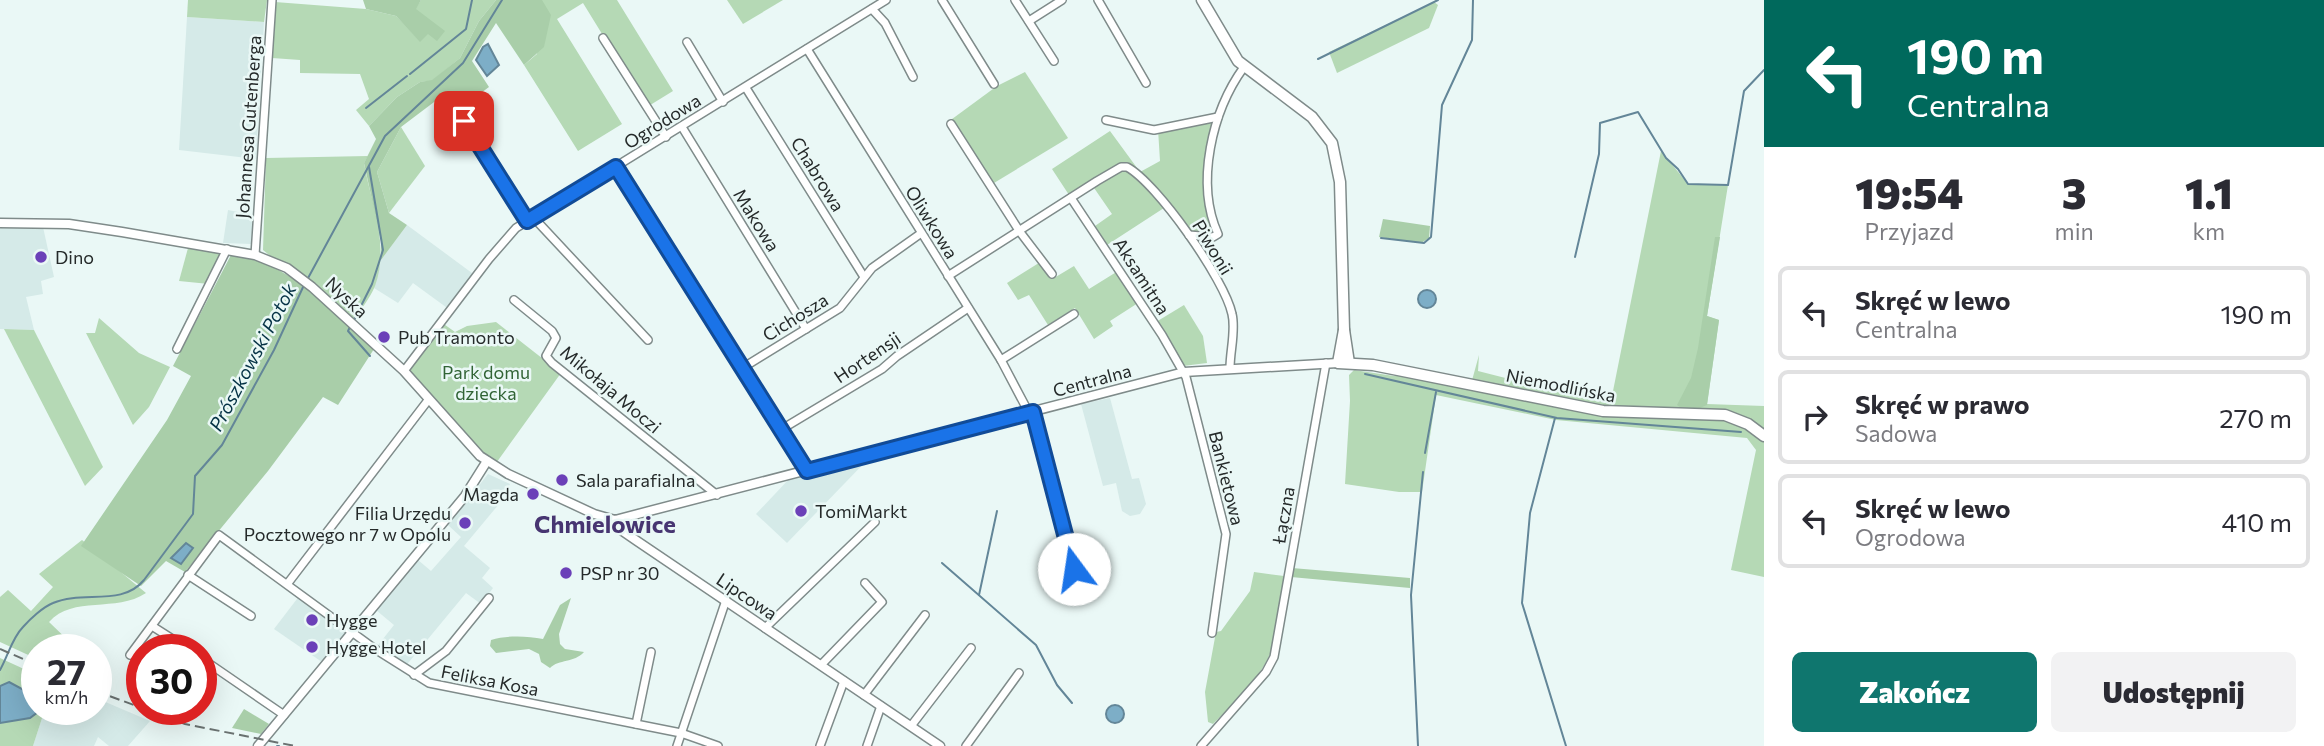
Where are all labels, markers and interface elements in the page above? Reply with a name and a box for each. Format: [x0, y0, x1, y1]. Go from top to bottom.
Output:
text: 190 m [1907, 24, 2044, 84]
icon: left [1792, 28, 1883, 119]
street label: Johannesa Gutenberga [231, 35, 265, 219]
text: Centralna [1907, 84, 2050, 124]
street label: Ogrodowa [619, 89, 705, 153]
pin [434, 91, 494, 151]
icon: arrive [445, 102, 483, 140]
street label: Chabrowa [787, 133, 849, 215]
text: 19:54 [1855, 166, 1963, 218]
text: 3 [2062, 166, 2087, 218]
text: 1.1 [2185, 166, 2233, 218]
street label: Oliwkowa [901, 182, 963, 262]
street label: Makowa [729, 185, 785, 255]
street label: Piwonii [1188, 215, 1238, 279]
text: Przyjazd [1865, 217, 1954, 245]
text: min [2055, 217, 2094, 245]
text: km [2193, 217, 2225, 245]
street label: Aksamitna [1109, 233, 1175, 319]
place label: Dino [55, 246, 94, 268]
marker: Dino [33, 249, 49, 265]
street label: Nyska [321, 272, 373, 322]
water label: Prószkowski Potok [203, 279, 301, 435]
text: Skręć w lewo [1855, 284, 2011, 315]
street label: Cichosza [758, 288, 832, 346]
icon: left [1796, 294, 1834, 332]
text: 190 m [2220, 298, 2292, 329]
text: Centralna [1855, 315, 1958, 343]
place label: Pub Tramonto [398, 326, 515, 348]
street label: Hortensji [829, 327, 905, 387]
marker: Pub Tramonto [376, 329, 392, 345]
street label: Mikołaja Moczi [556, 341, 666, 437]
street label: Centralna [1050, 359, 1134, 401]
park label: Park domu dziecka [442, 361, 530, 404]
street label: Niemodlińska [1504, 364, 1618, 406]
text: Skręć w prawo [1855, 388, 2030, 419]
icon: right [1796, 398, 1834, 436]
text: 270 m [2219, 402, 2292, 433]
text: Sadowa [1855, 419, 1937, 447]
street label: Bankietowa [1205, 429, 1249, 527]
place label: Sala parafialna [576, 469, 695, 491]
marker: Sala parafialna [554, 472, 570, 488]
place label: Magda [463, 483, 519, 505]
street label: Łączna [1267, 485, 1299, 546]
marker: Magda [525, 486, 541, 502]
text: Skręć w lewo [1855, 492, 2011, 523]
place label: TomiMarkt [815, 500, 907, 522]
place label: Filia Urzędu Pocztowego nr 7 w Opolu [244, 502, 451, 545]
icon: left [1796, 502, 1834, 540]
marker: TomiMarkt [793, 503, 809, 519]
text: 410 m [2221, 506, 2292, 537]
district label: Chmielowice [534, 509, 676, 538]
marker: Filia Urzędu Pocztowego nr 7 w Opolu [457, 515, 473, 531]
text: Ogrodowa [1855, 523, 1966, 551]
position arrow [1037, 532, 1111, 606]
place label: PSP nr 30 [580, 562, 660, 584]
marker: PSP nr 30 [558, 565, 574, 581]
street label: Lipcowa [712, 568, 782, 624]
place label: Hygge [326, 609, 377, 631]
marker: Hygge [304, 612, 320, 628]
speed limit sign: 30 [126, 634, 217, 725]
place label: Hygge Hotel [326, 636, 426, 658]
marker: Hygge Hotel [304, 639, 320, 655]
text: 27 [47, 649, 86, 692]
button: Zakończ [1792, 652, 2037, 732]
button: Udostępnij [2051, 652, 2296, 732]
street label: Feliksa Kosa [439, 660, 541, 700]
text: km/h [45, 686, 88, 708]

